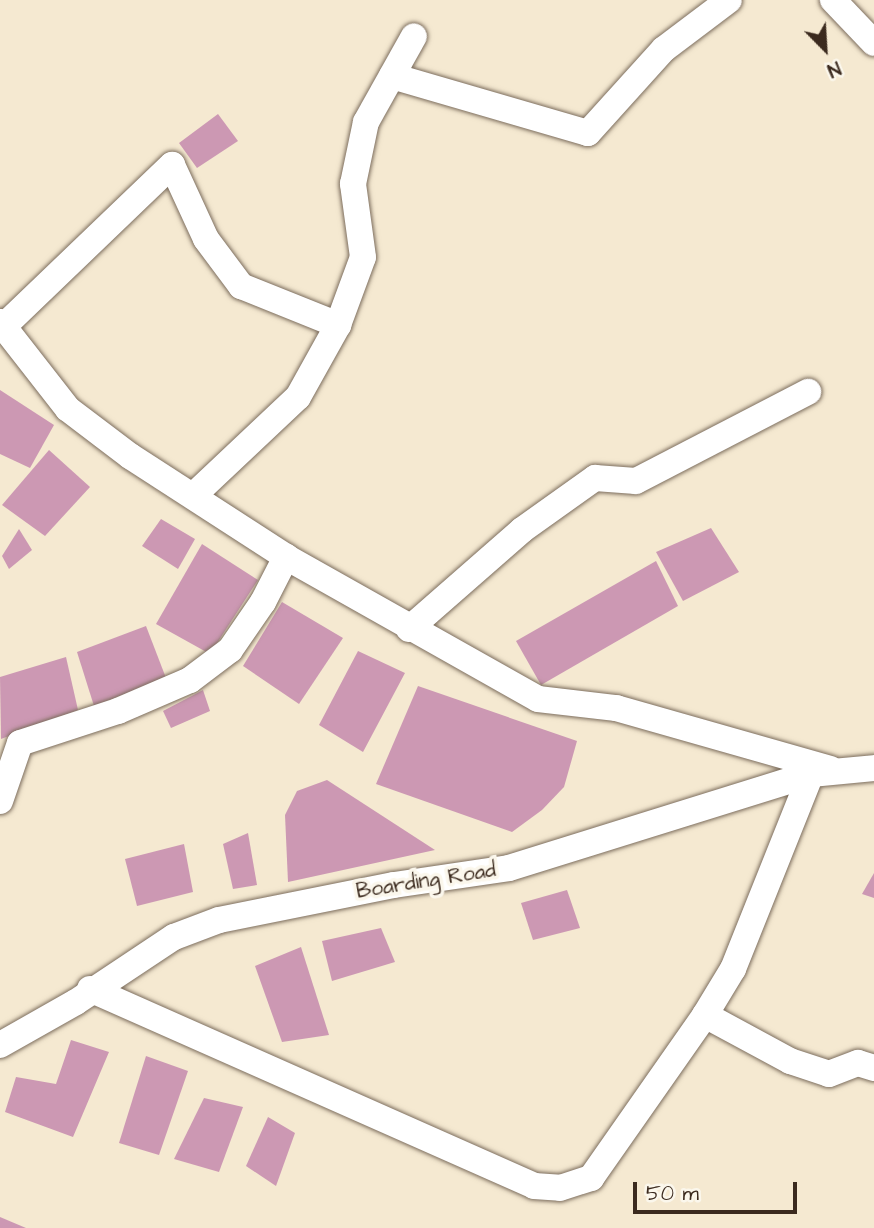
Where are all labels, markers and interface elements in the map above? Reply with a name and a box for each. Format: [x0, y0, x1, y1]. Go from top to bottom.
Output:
north arrow [790, 14, 860, 84]
text: N [823, 54, 845, 83]
street label: Boarding Road [354, 858, 498, 904]
scale bar [636, 1168, 800, 1212]
text: 50 m [646, 1179, 699, 1208]

